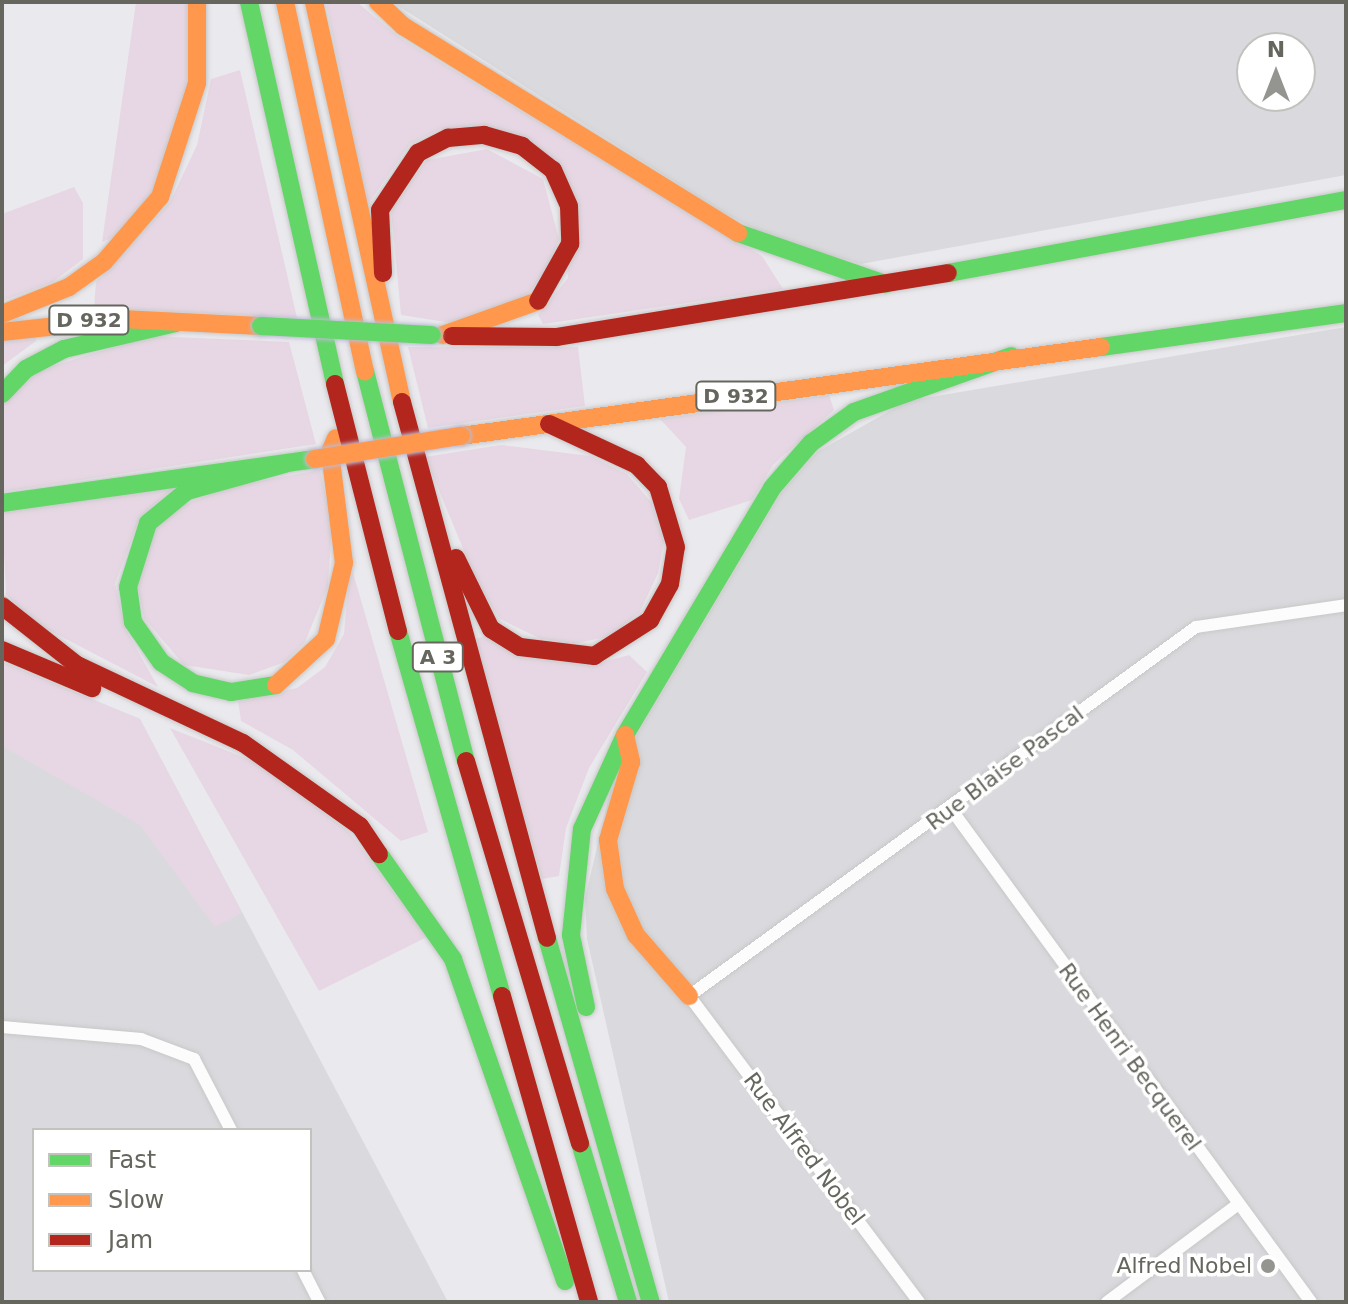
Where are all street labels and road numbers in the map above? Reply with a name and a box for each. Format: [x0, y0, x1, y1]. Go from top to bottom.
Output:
road number: D 932 [47, 304, 131, 336]
road number: D 932 [694, 380, 778, 412]
road number: A 3 [410, 641, 466, 673]
street label: Rue Blaise Pascal [921, 700, 1089, 836]
street label: Rue Henri Becquerel [1053, 958, 1207, 1156]
street label: Rue Alfred Nobel [738, 1067, 870, 1231]

